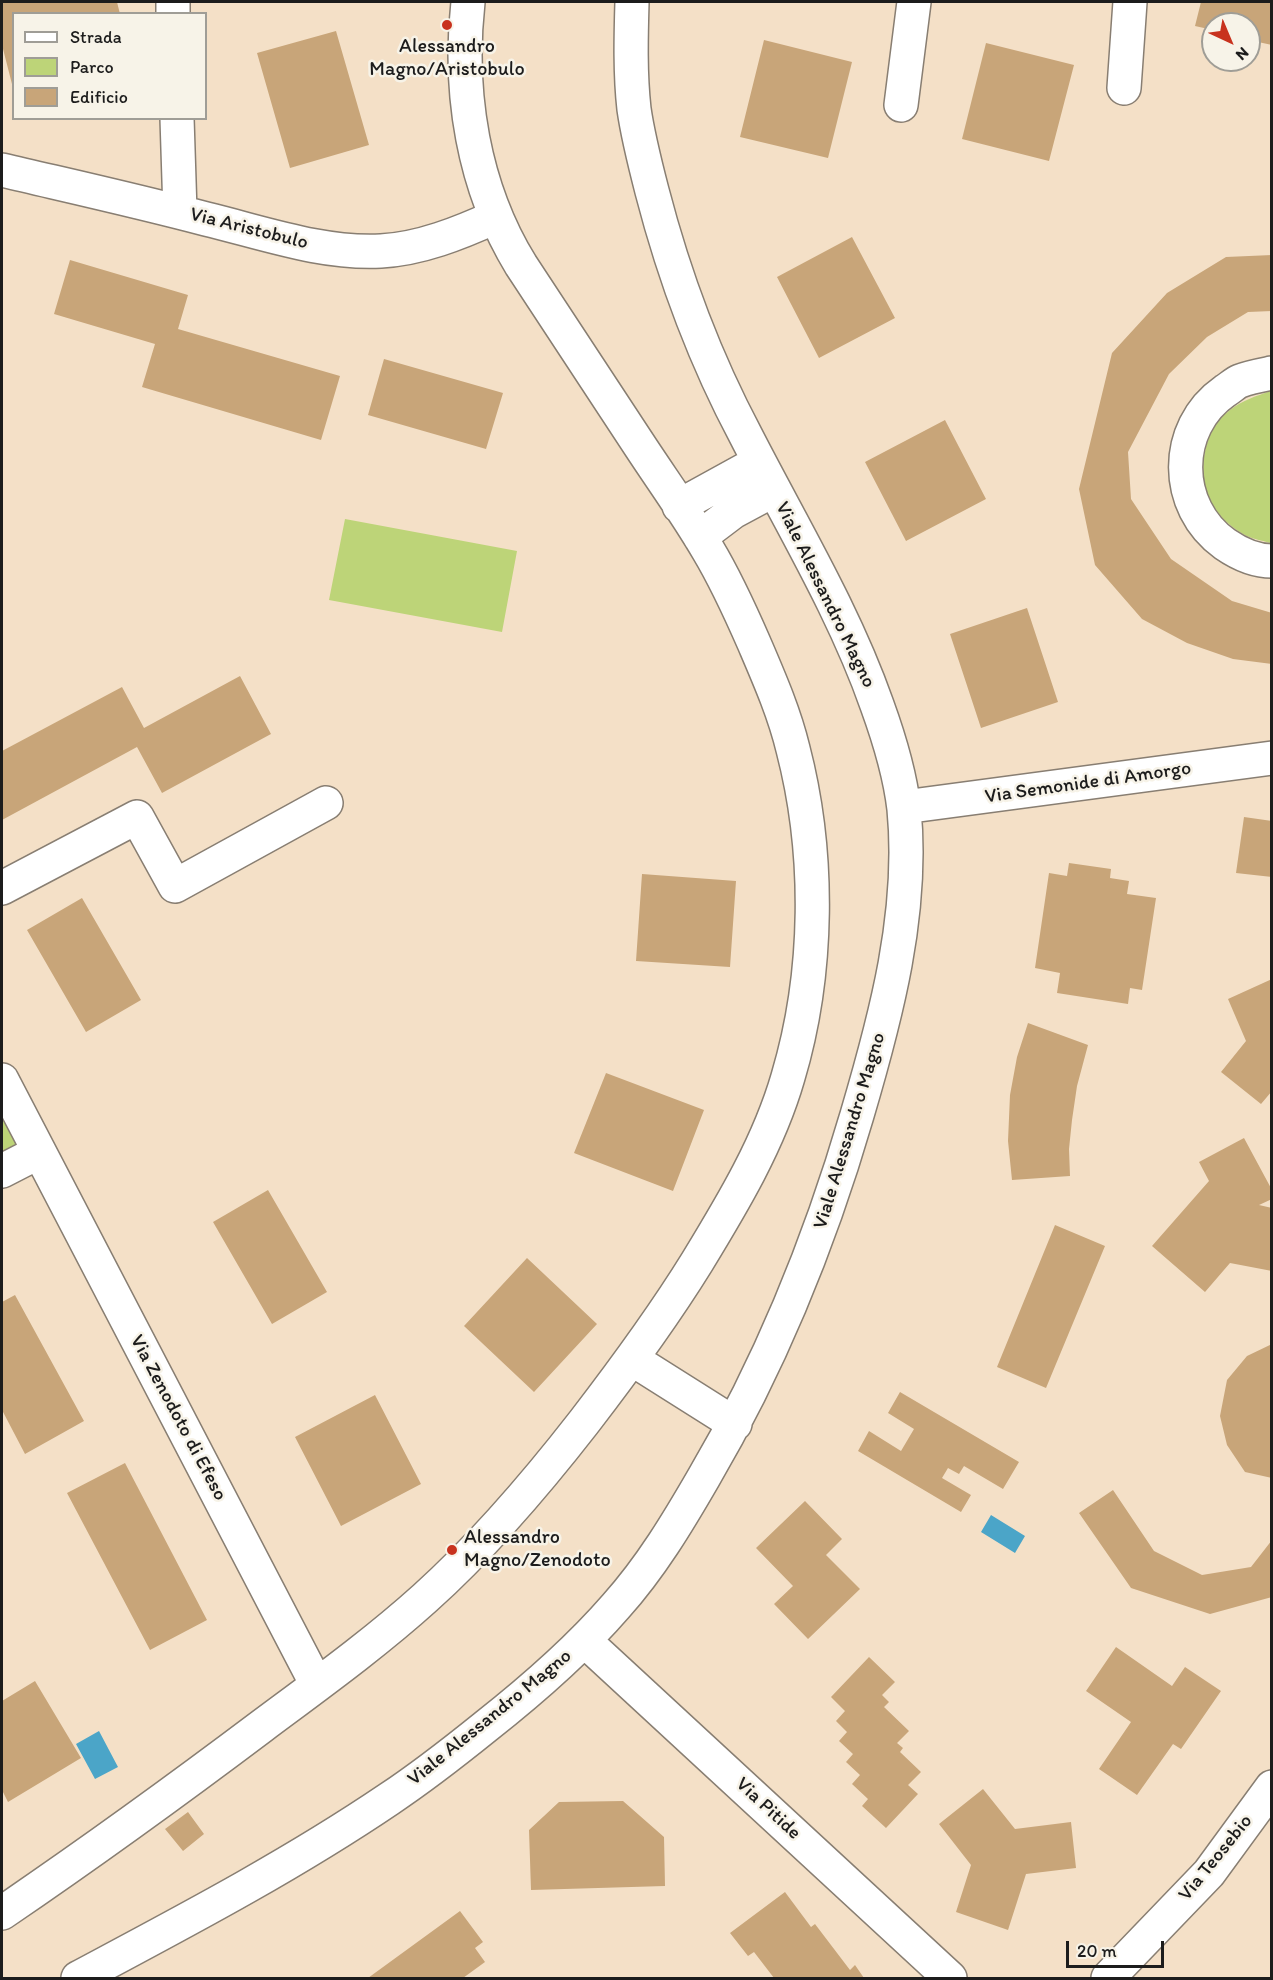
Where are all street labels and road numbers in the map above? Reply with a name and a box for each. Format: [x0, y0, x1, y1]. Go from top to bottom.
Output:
street label: Via Aristobulo [187, 203, 311, 255]
street label: Viale Alessandro Magno [769, 498, 881, 692]
street label: Via Semonide di Amorgo [983, 757, 1193, 809]
street label: Viale Alessandro Magno [809, 1030, 891, 1232]
street label: Via Zenodoto di Efeso [124, 1331, 232, 1505]
street label: Viale Alessandro Magno [403, 1644, 577, 1792]
street label: Via Pitide [730, 1773, 806, 1845]
street label: Via Teosebio [1174, 1810, 1258, 1906]

